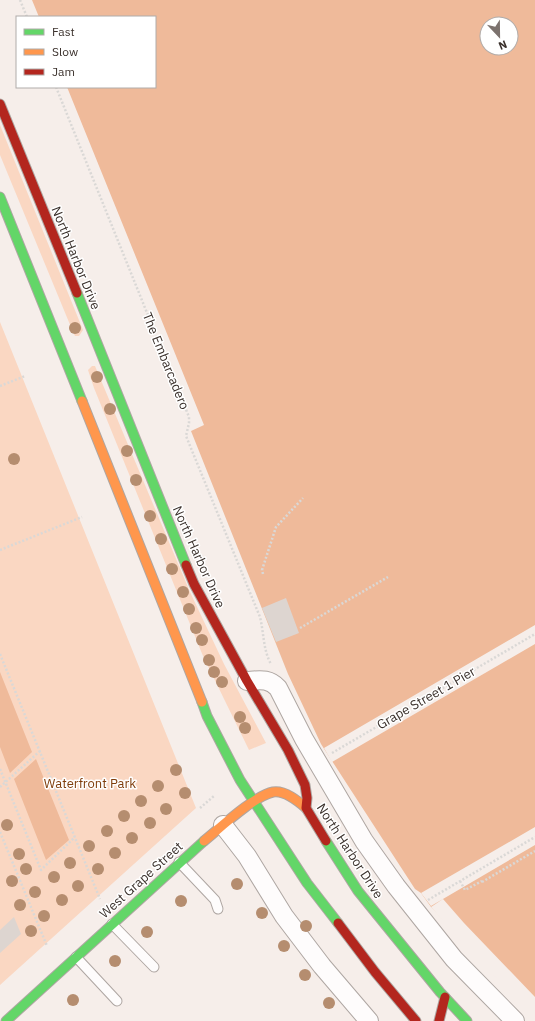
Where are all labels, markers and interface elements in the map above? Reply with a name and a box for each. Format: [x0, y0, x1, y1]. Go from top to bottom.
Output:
legend [16, 16, 156, 88]
north arrow [479, 16, 519, 56]
text: Fast [52, 24, 75, 39]
text: N [496, 37, 509, 53]
text: Slow [52, 44, 78, 59]
text: Jam [52, 64, 75, 79]
street label: North Harbor Drive [48, 204, 104, 312]
street label: The Embarcadero [139, 310, 193, 412]
street label: North Harbor Drive [169, 503, 229, 611]
street label: Grape Street 1 Pier [374, 663, 479, 733]
park label: Waterfront Park [44, 775, 136, 792]
street label: North Harbor Drive [313, 800, 387, 902]
street label: West Grape Street [96, 838, 186, 922]

